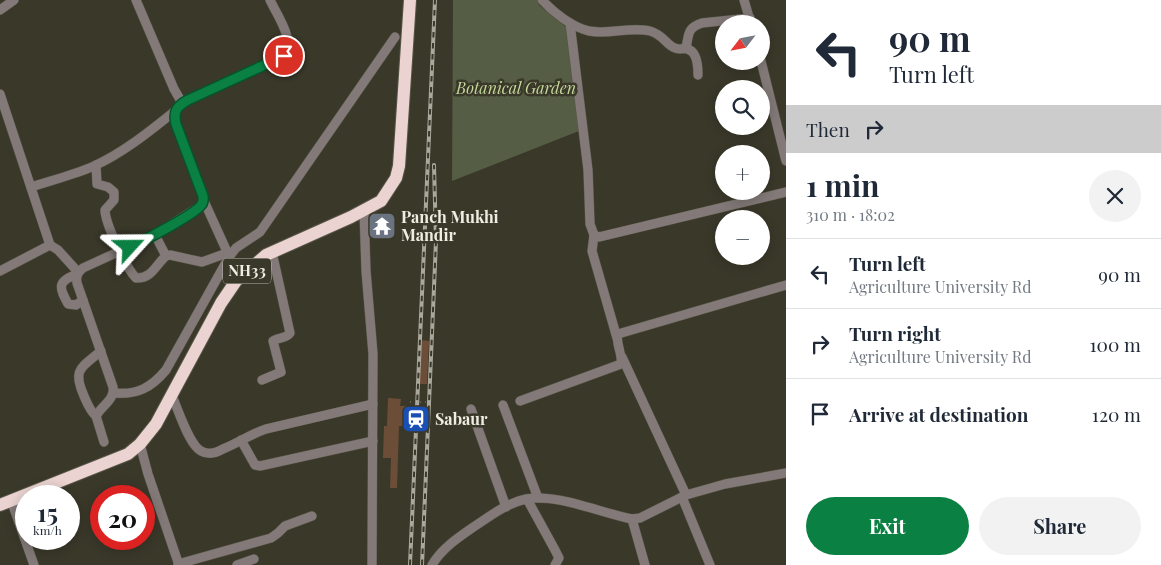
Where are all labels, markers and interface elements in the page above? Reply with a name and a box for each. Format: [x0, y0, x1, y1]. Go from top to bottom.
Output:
text: 90 m [889, 14, 971, 61]
north arrow [715, 15, 770, 70]
map controls [715, 15, 770, 265]
icon: left [806, 20, 871, 85]
pin [263, 35, 305, 77]
icon: arrive [270, 42, 298, 70]
text: Turn left [889, 59, 974, 89]
park label: Botanical Garden [455, 77, 576, 98]
button: search [715, 80, 770, 135]
icon: right [860, 115, 888, 143]
text: Then [806, 116, 850, 142]
button: + [715, 145, 770, 200]
text: 1 min [806, 165, 880, 205]
button: close [1089, 170, 1141, 222]
text: 310 m · 18:02 [806, 204, 895, 225]
place label: Panch Mukhi Mandir [401, 206, 499, 245]
button: − [715, 210, 770, 265]
temple icon: Panch Mukhi Mandir [367, 211, 397, 241]
position arrow [103, 220, 155, 272]
text: Turn left [849, 250, 926, 276]
road number: NH33 [223, 258, 271, 284]
icon: left [806, 260, 834, 288]
text: 90 m [1098, 261, 1141, 287]
text: Agriculture University Rd [849, 276, 1031, 297]
text: Turn right [849, 320, 941, 346]
icon: right [806, 330, 834, 358]
text: 100 m [1090, 331, 1141, 357]
text: Agriculture University Rd [849, 346, 1031, 367]
icon: arrive [806, 400, 834, 428]
text: Arrive at destination [849, 401, 1029, 427]
text: 120 m [1092, 401, 1141, 427]
station icon: Sabaur [401, 404, 431, 434]
place label: Sabaur [435, 408, 488, 429]
speed limit sign: 20 [90, 485, 155, 550]
text: 15 [37, 495, 58, 528]
button: Exit [806, 497, 969, 555]
button: Share [979, 497, 1141, 555]
text: km/h [33, 522, 62, 538]

